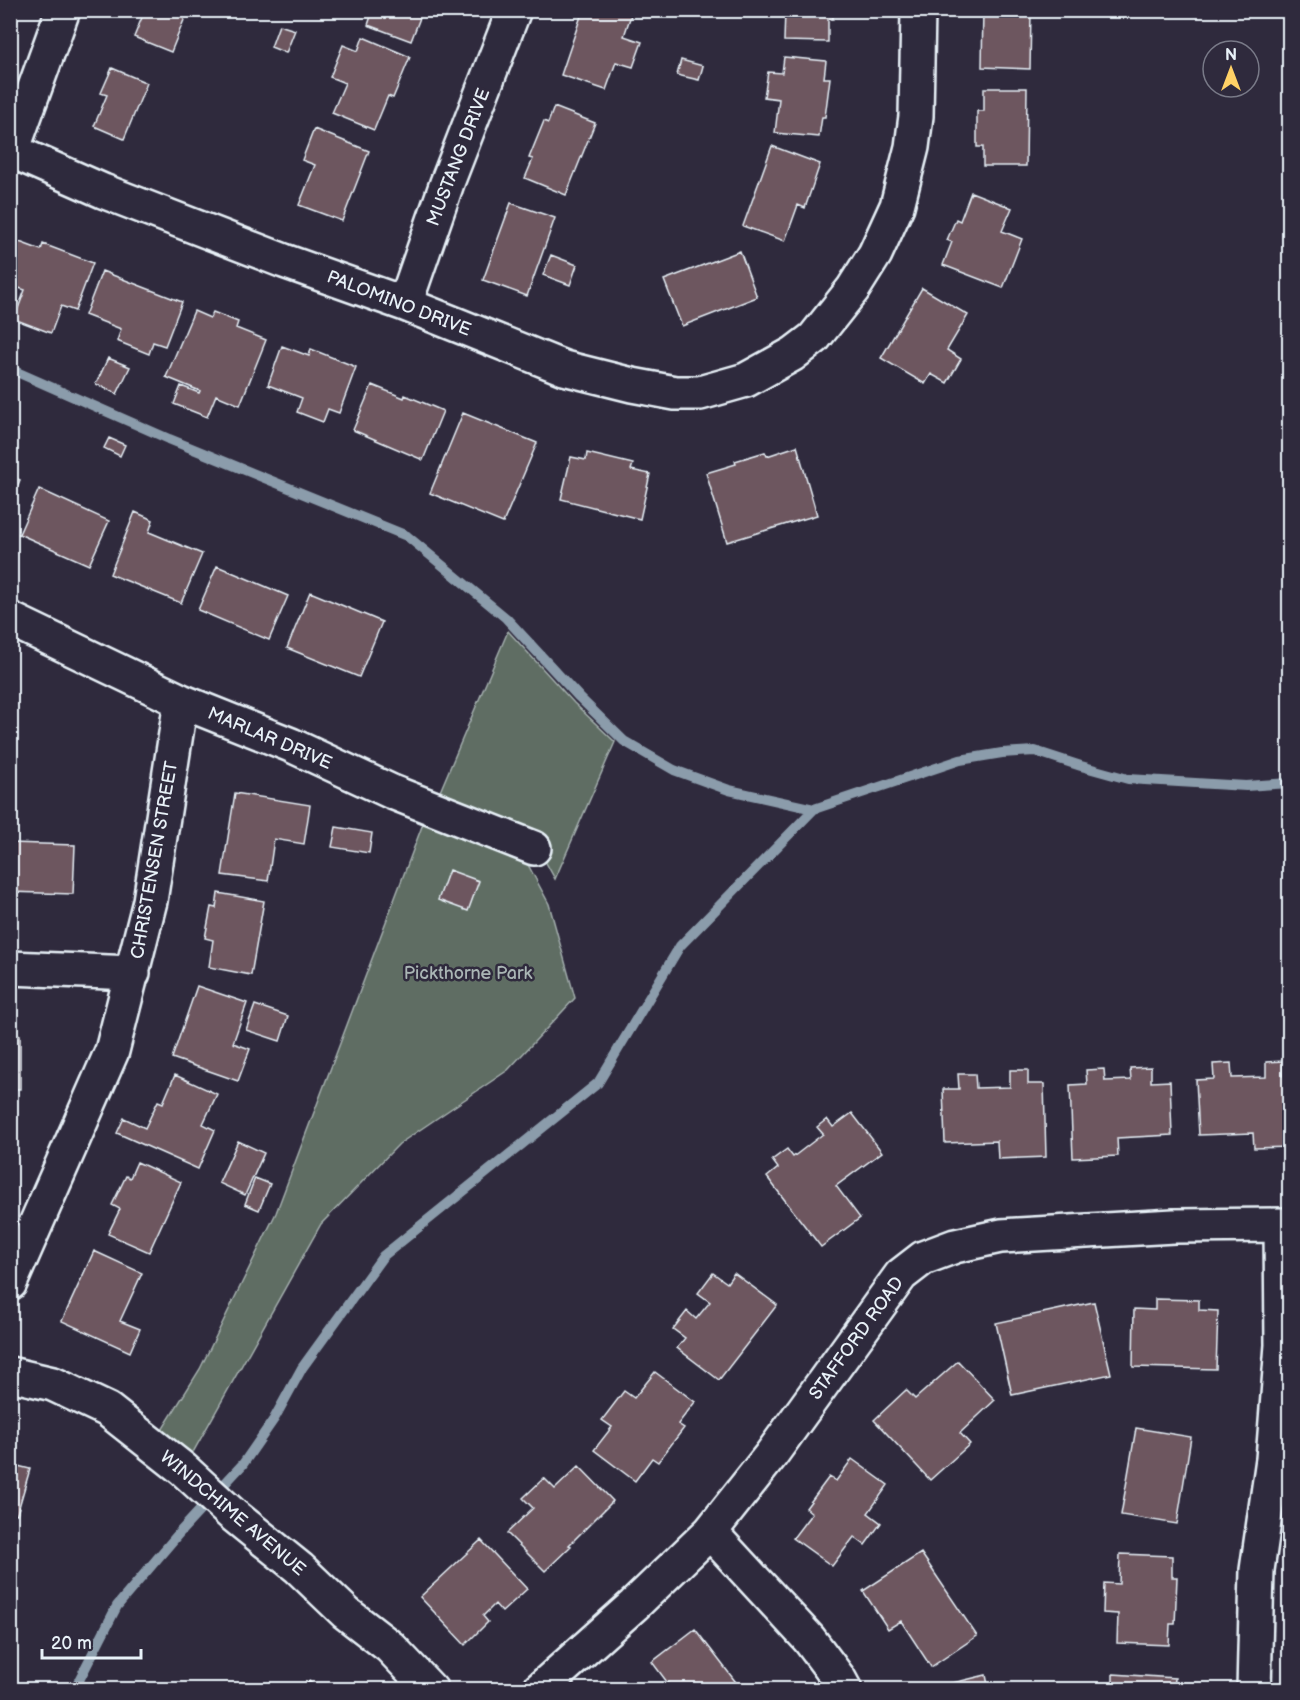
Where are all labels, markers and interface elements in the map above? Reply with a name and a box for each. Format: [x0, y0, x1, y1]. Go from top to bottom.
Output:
north arrow [1201, 39, 1261, 99]
text: N [1225, 46, 1237, 65]
street label: MUSTANG DRIVE [423, 85, 494, 229]
street label: PALOMINO DRIVE [324, 266, 474, 341]
street label: MARLAR DRIVE [205, 703, 335, 774]
street label: CHRISTENSEN STREET [127, 759, 182, 961]
park label: Pickthorne Park [404, 963, 532, 984]
street label: STAFFORD ROAD [805, 1273, 908, 1404]
street label: WINDCHIME AVENUE [156, 1446, 310, 1580]
scale bar [42, 1622, 141, 1660]
text: 20 m [51, 1633, 92, 1654]

